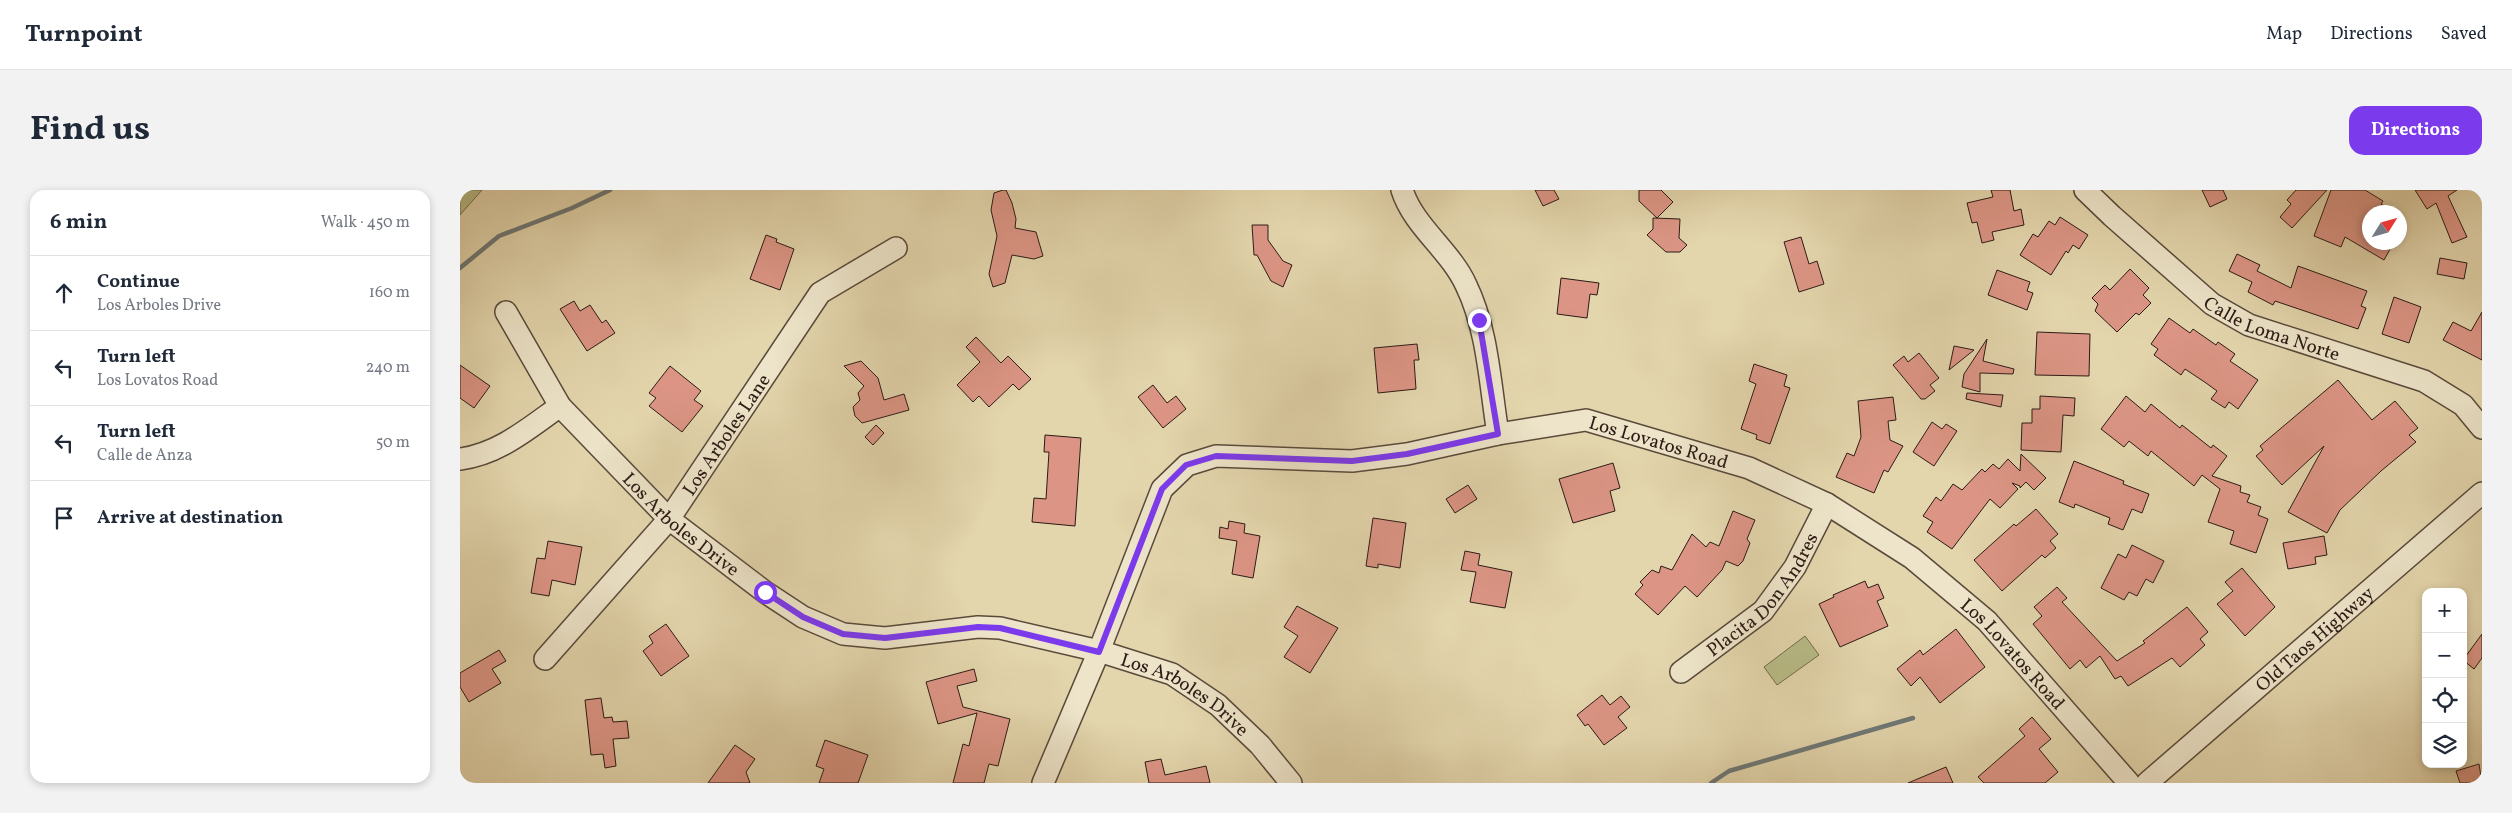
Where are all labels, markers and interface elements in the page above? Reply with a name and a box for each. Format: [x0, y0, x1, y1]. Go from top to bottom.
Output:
text: Turnpoint [25, 18, 143, 52]
text: Map [2266, 22, 2302, 47]
text: Directions [2330, 22, 2413, 47]
text: Saved [2441, 22, 2487, 47]
text: Find us [30, 106, 150, 154]
button: Directions [2349, 106, 2482, 155]
north arrow [2362, 205, 2407, 250]
text: 6 min [50, 208, 107, 237]
text: Walk · 450 m [321, 212, 410, 234]
text: Continue [97, 269, 180, 295]
icon: ahead [50, 279, 78, 307]
text: 160 m [369, 282, 410, 304]
street label: Calle Loma Norte [2197, 291, 2343, 368]
text: Los Arboles Drive [97, 295, 221, 317]
route end [1468, 309, 1491, 332]
text: Turn left [97, 344, 176, 370]
icon: left [50, 354, 78, 382]
text: 240 m [366, 357, 410, 379]
street label: Los Arboles Lane [677, 369, 777, 501]
text: Los Lovatos Road [97, 370, 218, 392]
street label: Los Lovatos Road [1586, 411, 1731, 476]
text: Turn left [97, 419, 176, 445]
icon: left [50, 429, 78, 457]
text: 50 m [376, 432, 410, 454]
text: Calle de Anza [97, 445, 192, 467]
street label: Los Arboles Drive [616, 467, 744, 583]
icon: arrive [50, 504, 78, 532]
text: Arrive at destination [97, 505, 283, 531]
street label: Placita Don Andres [1702, 529, 1825, 664]
route start [754, 581, 777, 604]
street label: Old Taos Highway [2250, 581, 2380, 699]
map controls [2422, 588, 2467, 768]
button: + [2422, 588, 2467, 633]
street label: Los Lovatos Road [1954, 593, 2070, 716]
button: − [2422, 633, 2467, 678]
street label: Los Arboles Drive [1117, 648, 1254, 743]
button: locate [2422, 678, 2467, 723]
button: layers [2422, 723, 2467, 768]

